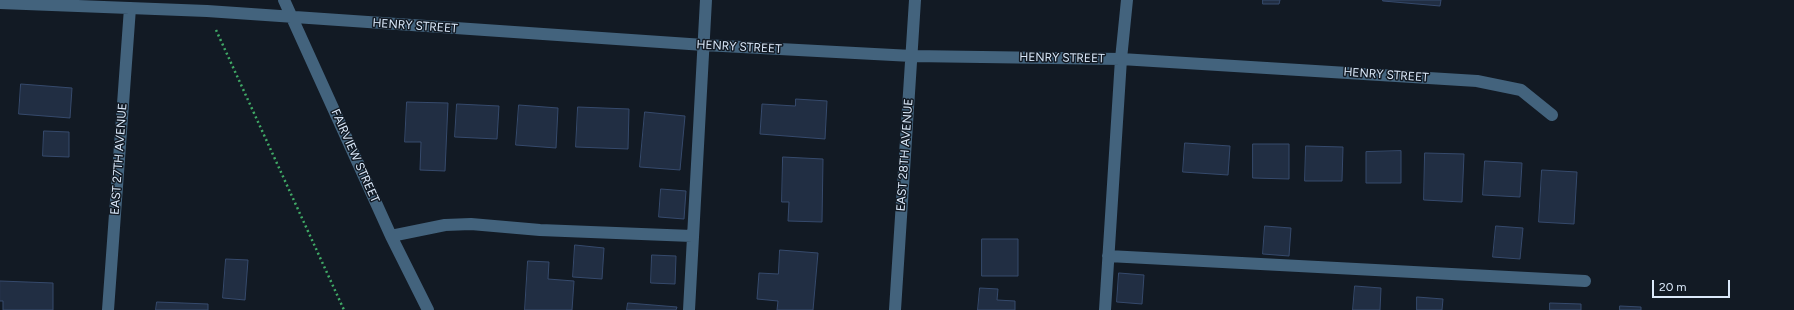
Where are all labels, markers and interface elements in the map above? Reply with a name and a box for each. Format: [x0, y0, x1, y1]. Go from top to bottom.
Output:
street label: HENRY STREET [372, 16, 458, 36]
street label: HENRY STREET [696, 38, 782, 56]
street label: HENRY STREET [1019, 50, 1105, 66]
street label: HENRY STREET [1343, 65, 1429, 85]
street label: EAST 28TH AVENUE [894, 98, 916, 212]
street label: EAST 27TH AVENUE [108, 103, 130, 215]
street label: FAIRVIEW STREET [328, 107, 382, 205]
scale bar [1654, 272, 1732, 298]
text: 20 m [1659, 280, 1687, 294]

